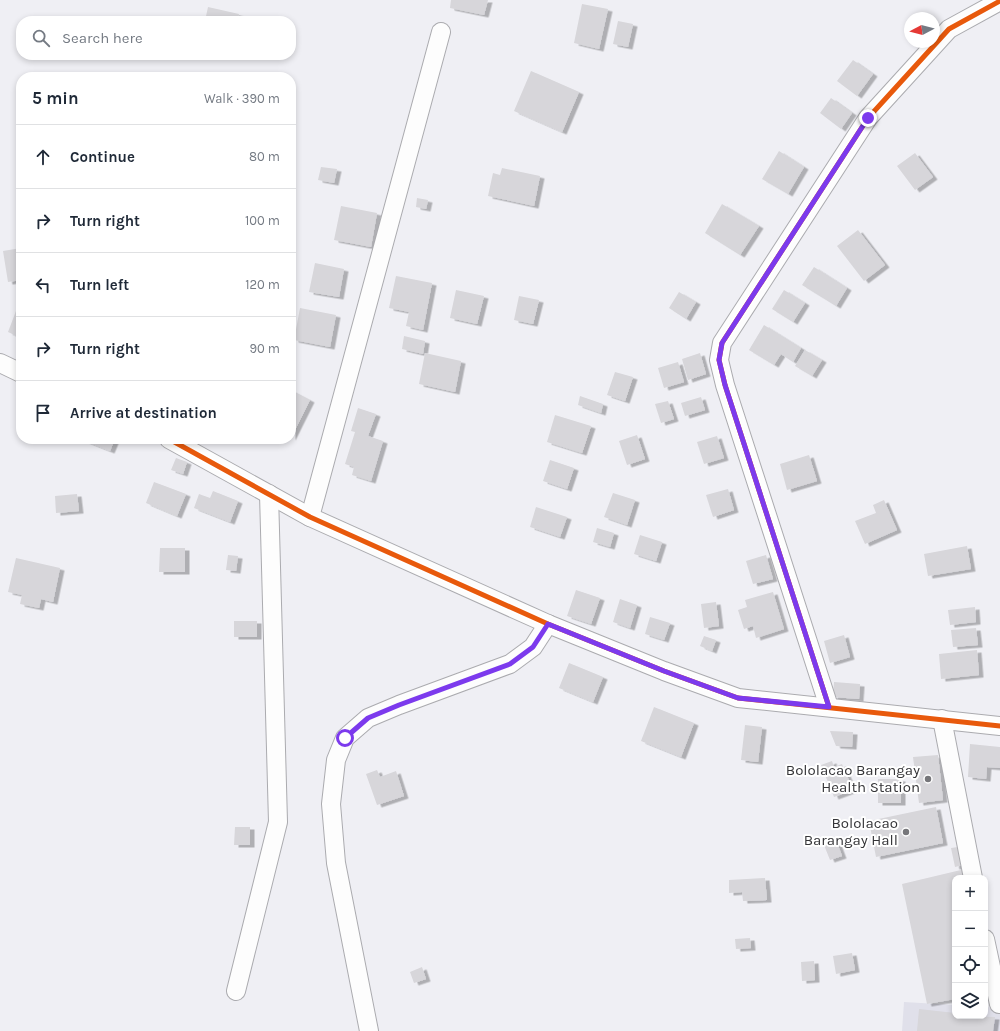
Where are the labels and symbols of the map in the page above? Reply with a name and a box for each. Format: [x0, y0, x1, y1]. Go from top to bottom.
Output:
north arrow [904, 12, 940, 48]
route end [859, 109, 877, 127]
route start [336, 729, 354, 747]
place label: Bololacao Barangay Health Station [786, 761, 920, 796]
marker: Bololacao Barangay Health Station [923, 774, 933, 784]
place label: Bololacao Barangay Hall [804, 814, 898, 849]
marker: Bololacao Barangay Hall [901, 827, 911, 837]

